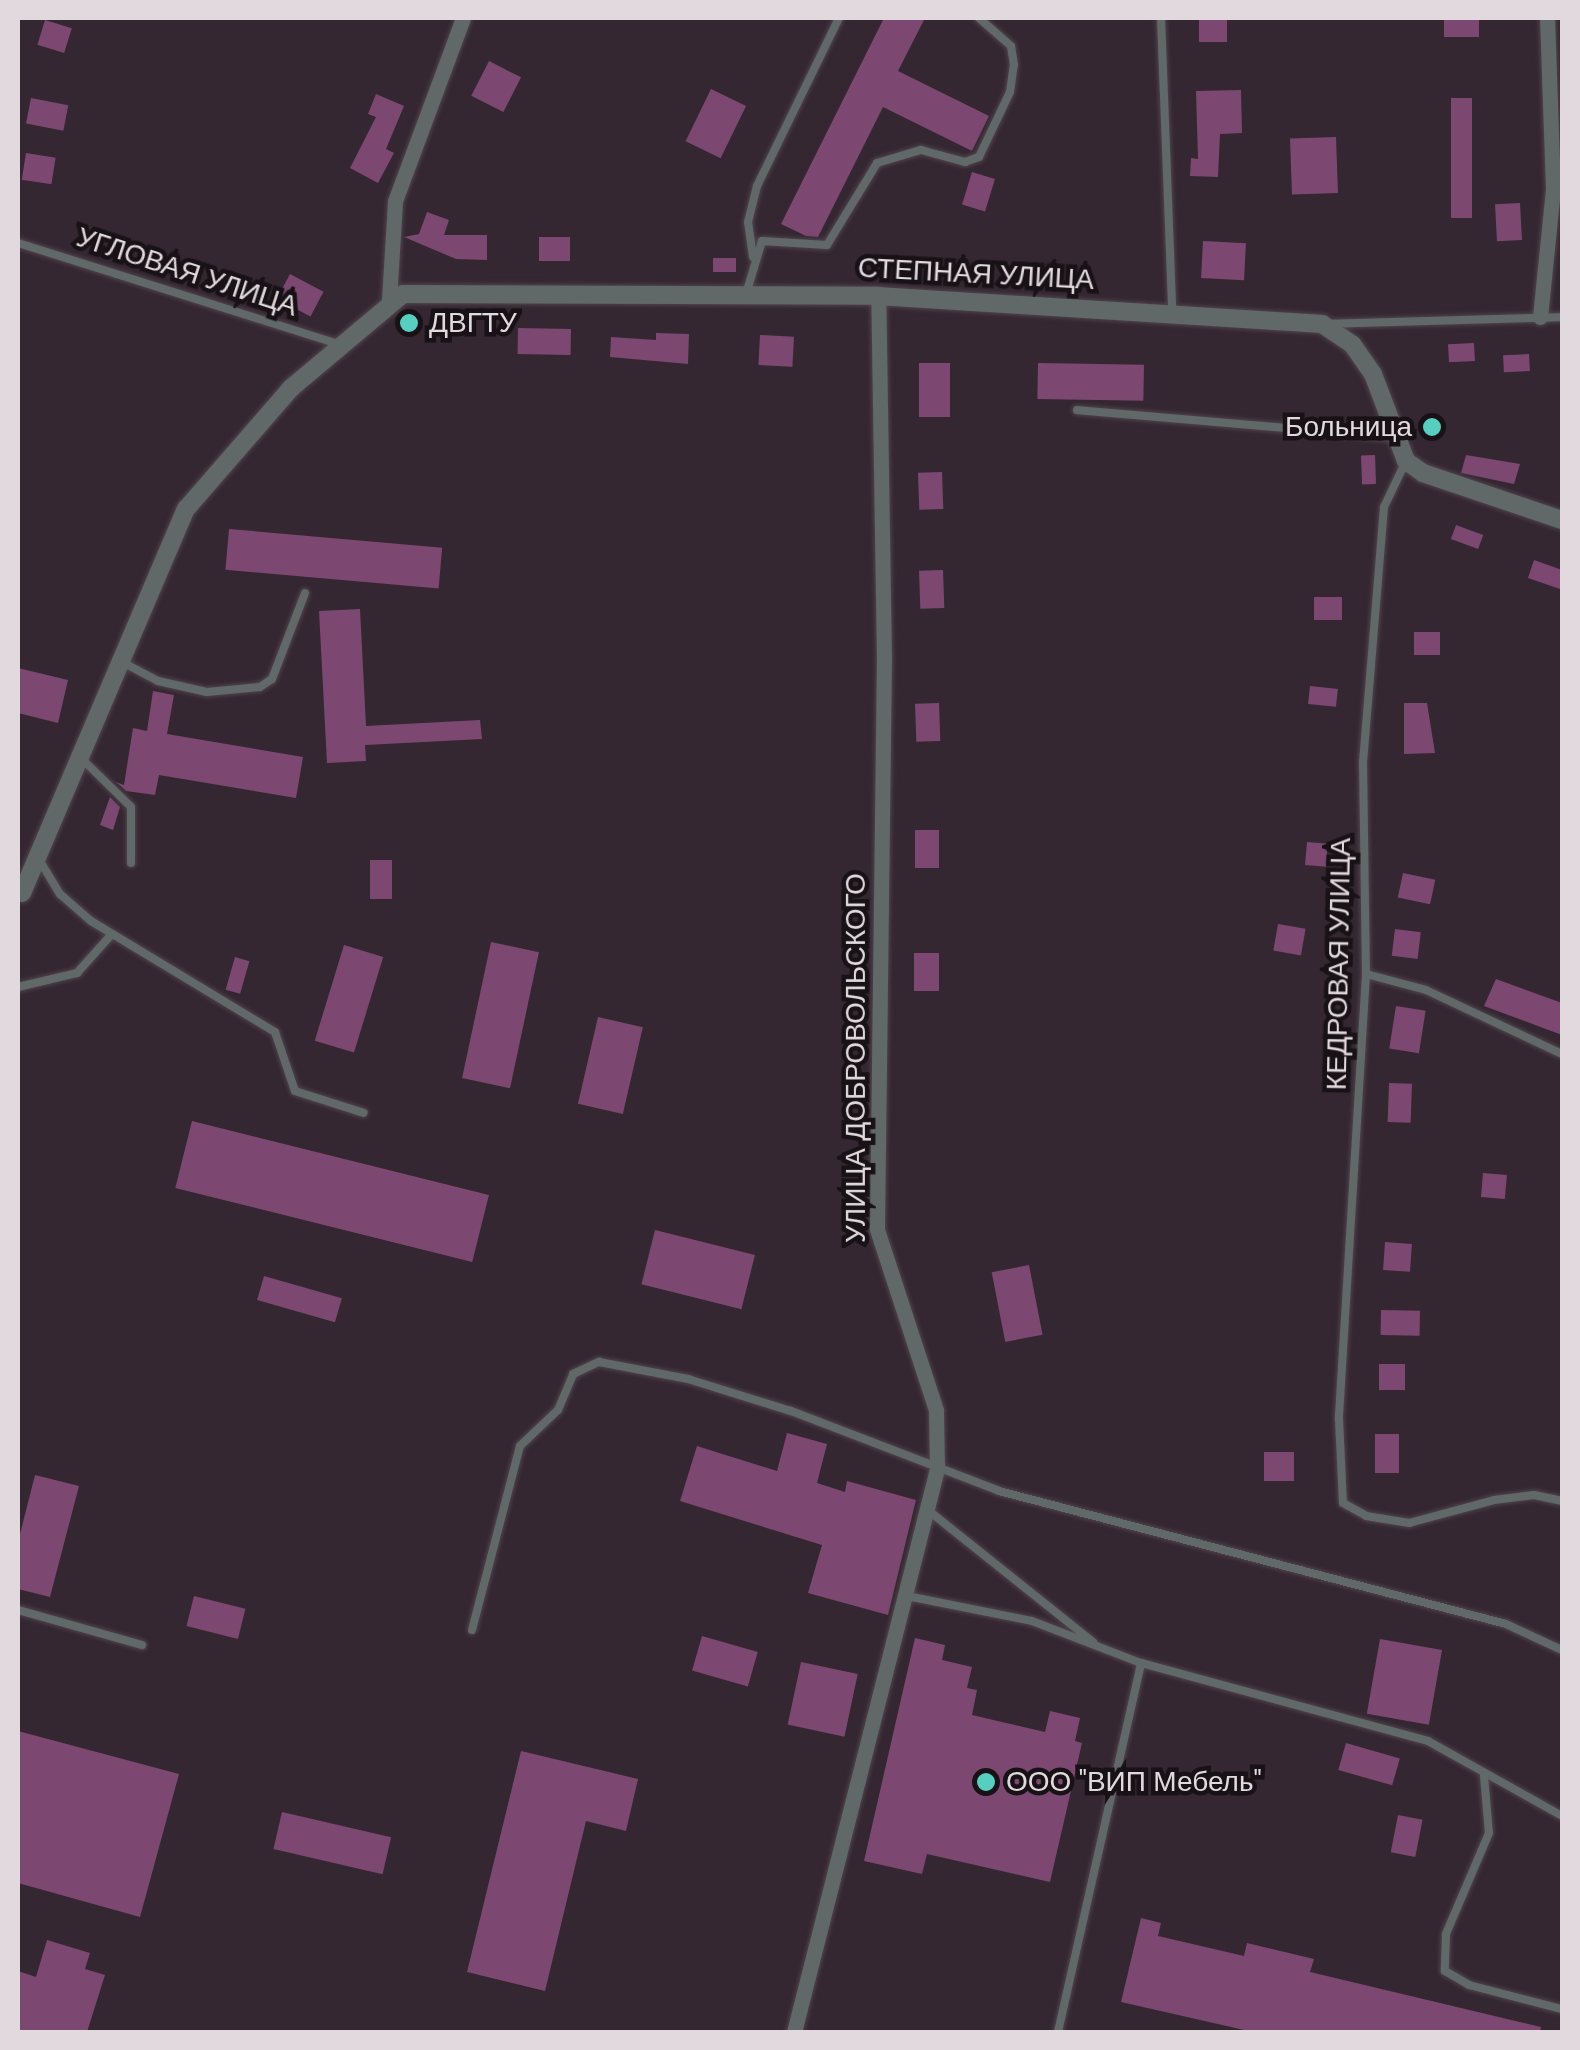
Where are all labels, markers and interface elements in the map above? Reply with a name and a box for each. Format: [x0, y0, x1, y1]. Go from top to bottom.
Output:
street label: УГЛОВАЯ УЛИЦА [72, 220, 302, 324]
street label: СТЕПНАЯ УЛИЦА [857, 251, 1095, 297]
place label: ДВГТУ [429, 306, 517, 340]
marker: ДВГТУ [398, 312, 420, 334]
place label: Больница [1285, 410, 1412, 444]
marker: Больница [1421, 416, 1443, 438]
street label: КЕДРОВАЯ УЛИЦА [1320, 837, 1358, 1091]
street label: УЛИЦА ДОБРОВОЛЬСКОГО [839, 873, 873, 1243]
place label: ООО "ВИП Мебель" [1006, 1765, 1262, 1799]
marker: ООО "ВИП Мебель" [975, 1771, 997, 1793]

